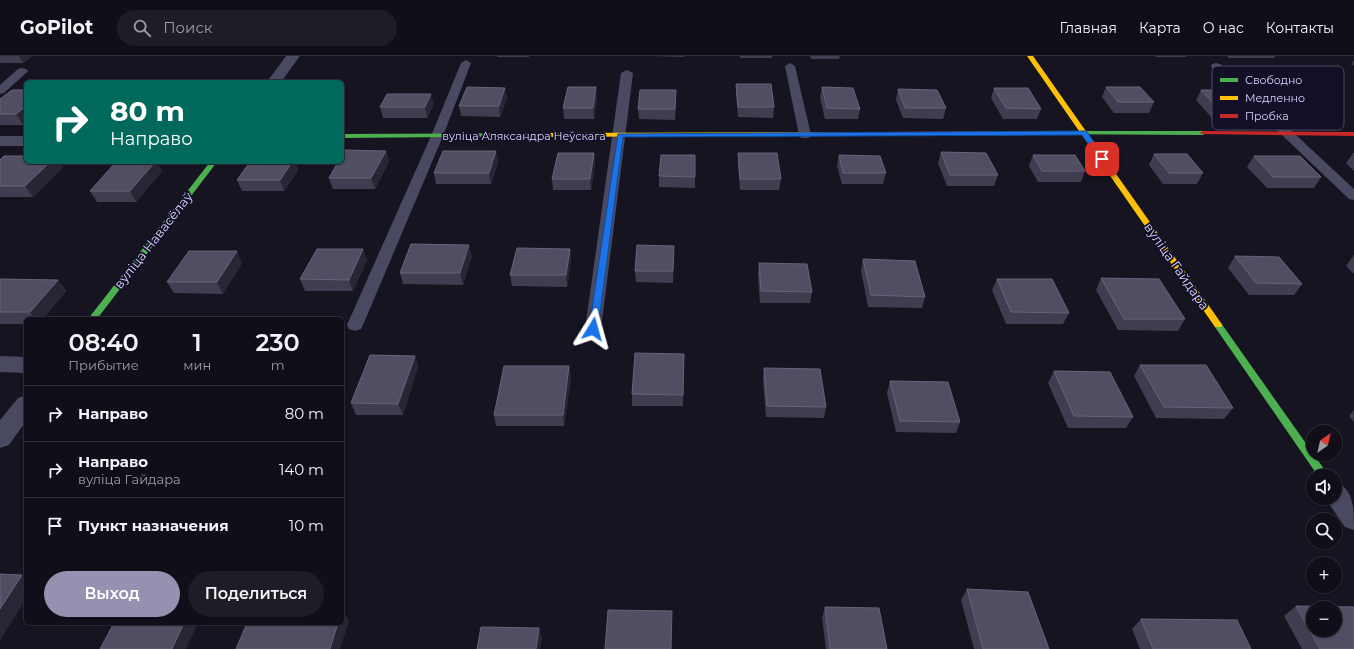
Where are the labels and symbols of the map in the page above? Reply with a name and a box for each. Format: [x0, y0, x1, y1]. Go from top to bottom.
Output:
legend [1212, 66, 1344, 130]
text: Свободно [1245, 73, 1302, 87]
text: Медленно [1245, 91, 1305, 105]
text: Пробка [1245, 109, 1289, 123]
street label: вуліца Аляксандра Неўскага [442, 129, 606, 143]
pin [1085, 142, 1119, 176]
street label: вуліца Навасёлаў [110, 188, 196, 292]
street label: вуліца Гайдара [1141, 219, 1213, 313]
position arrow [572, 308, 614, 350]
north arrow [1306, 425, 1342, 461]

